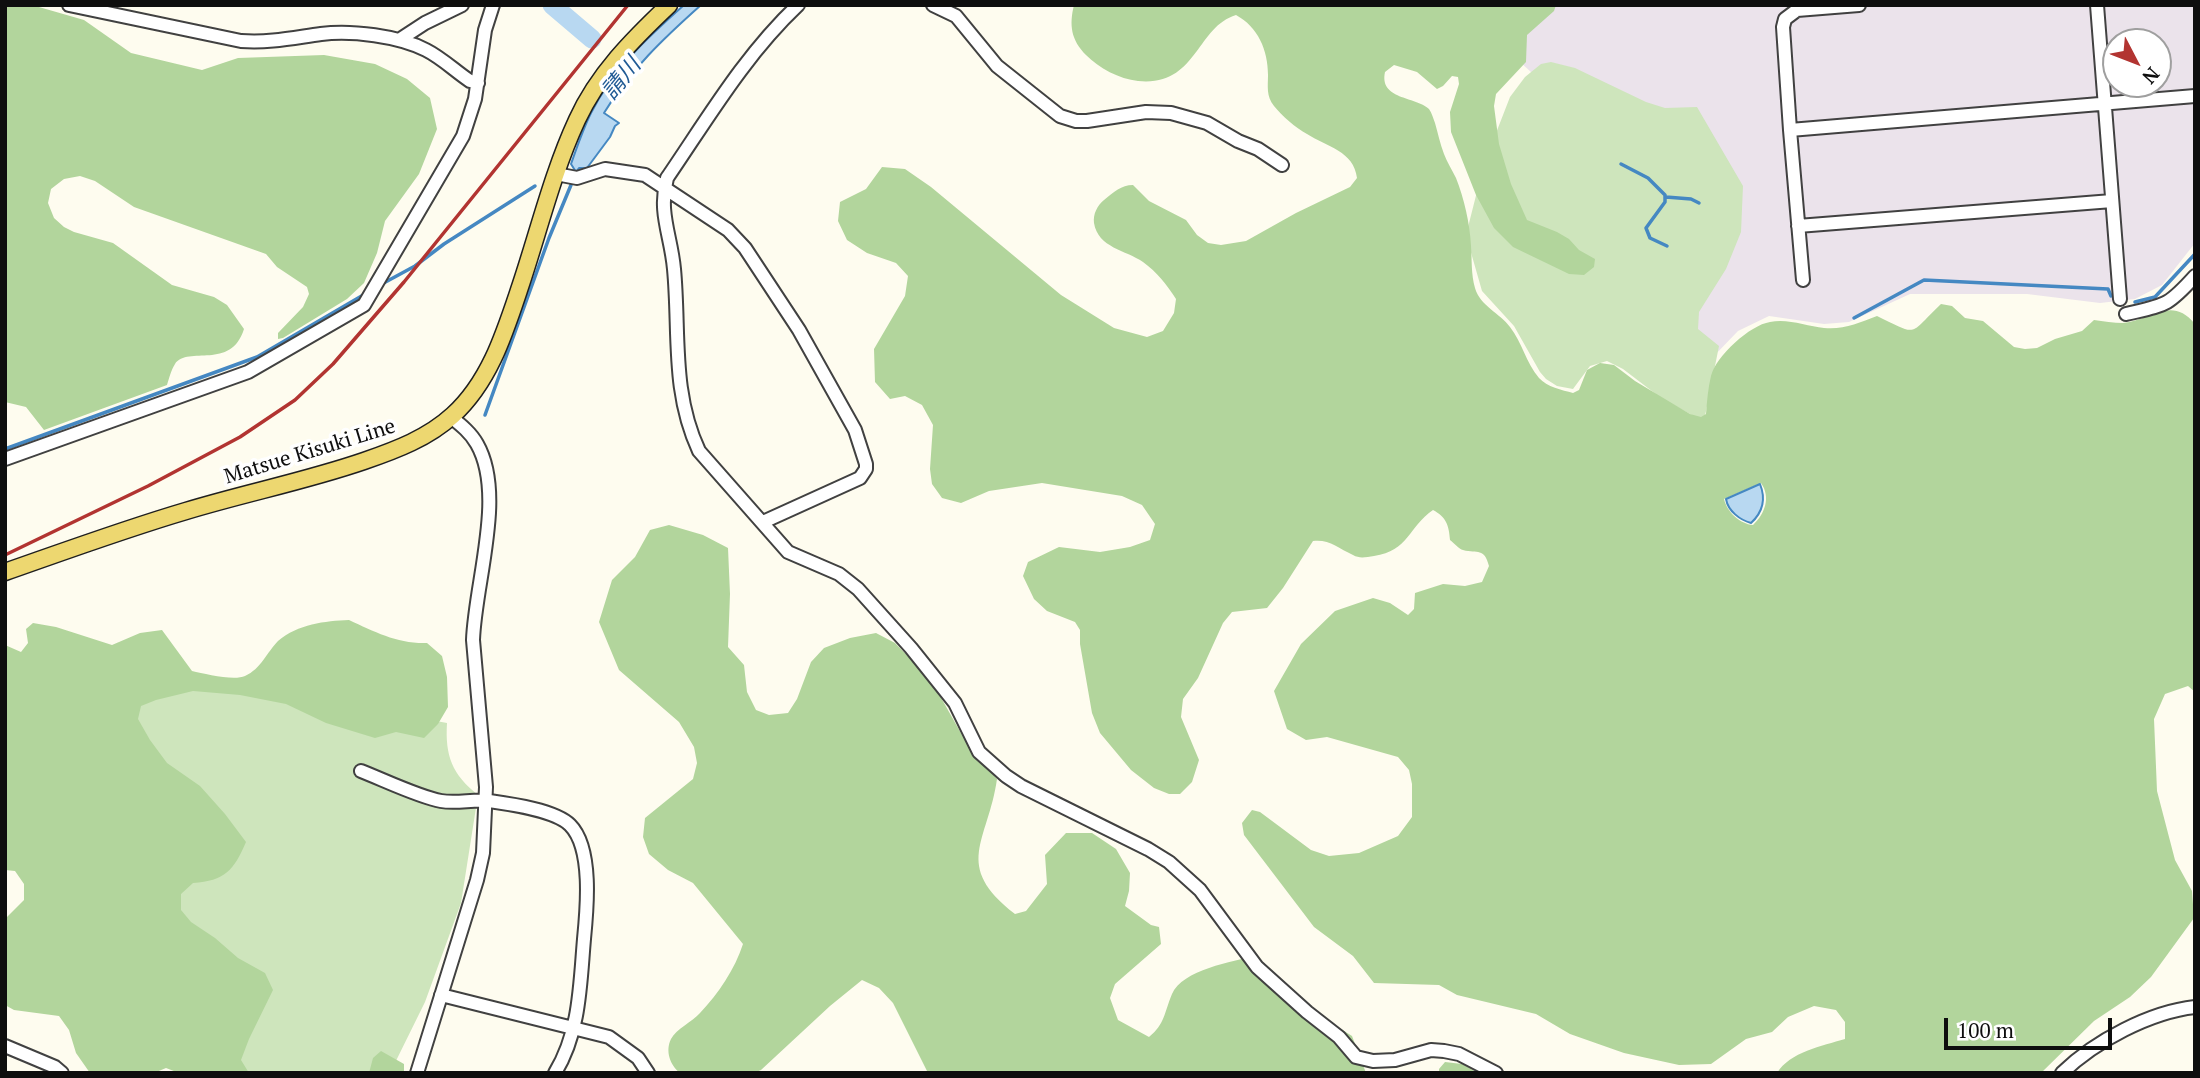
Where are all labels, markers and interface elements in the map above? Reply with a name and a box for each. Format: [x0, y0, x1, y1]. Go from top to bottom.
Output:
north arrow [2102, 28, 2172, 98]
water label: 請川 [597, 52, 647, 106]
text: N [2137, 62, 2166, 90]
street label: Matsue Kisuki Line [221, 414, 399, 490]
scale bar [1948, 1004, 2116, 1048]
text: 100 m [1957, 1016, 2014, 1044]

